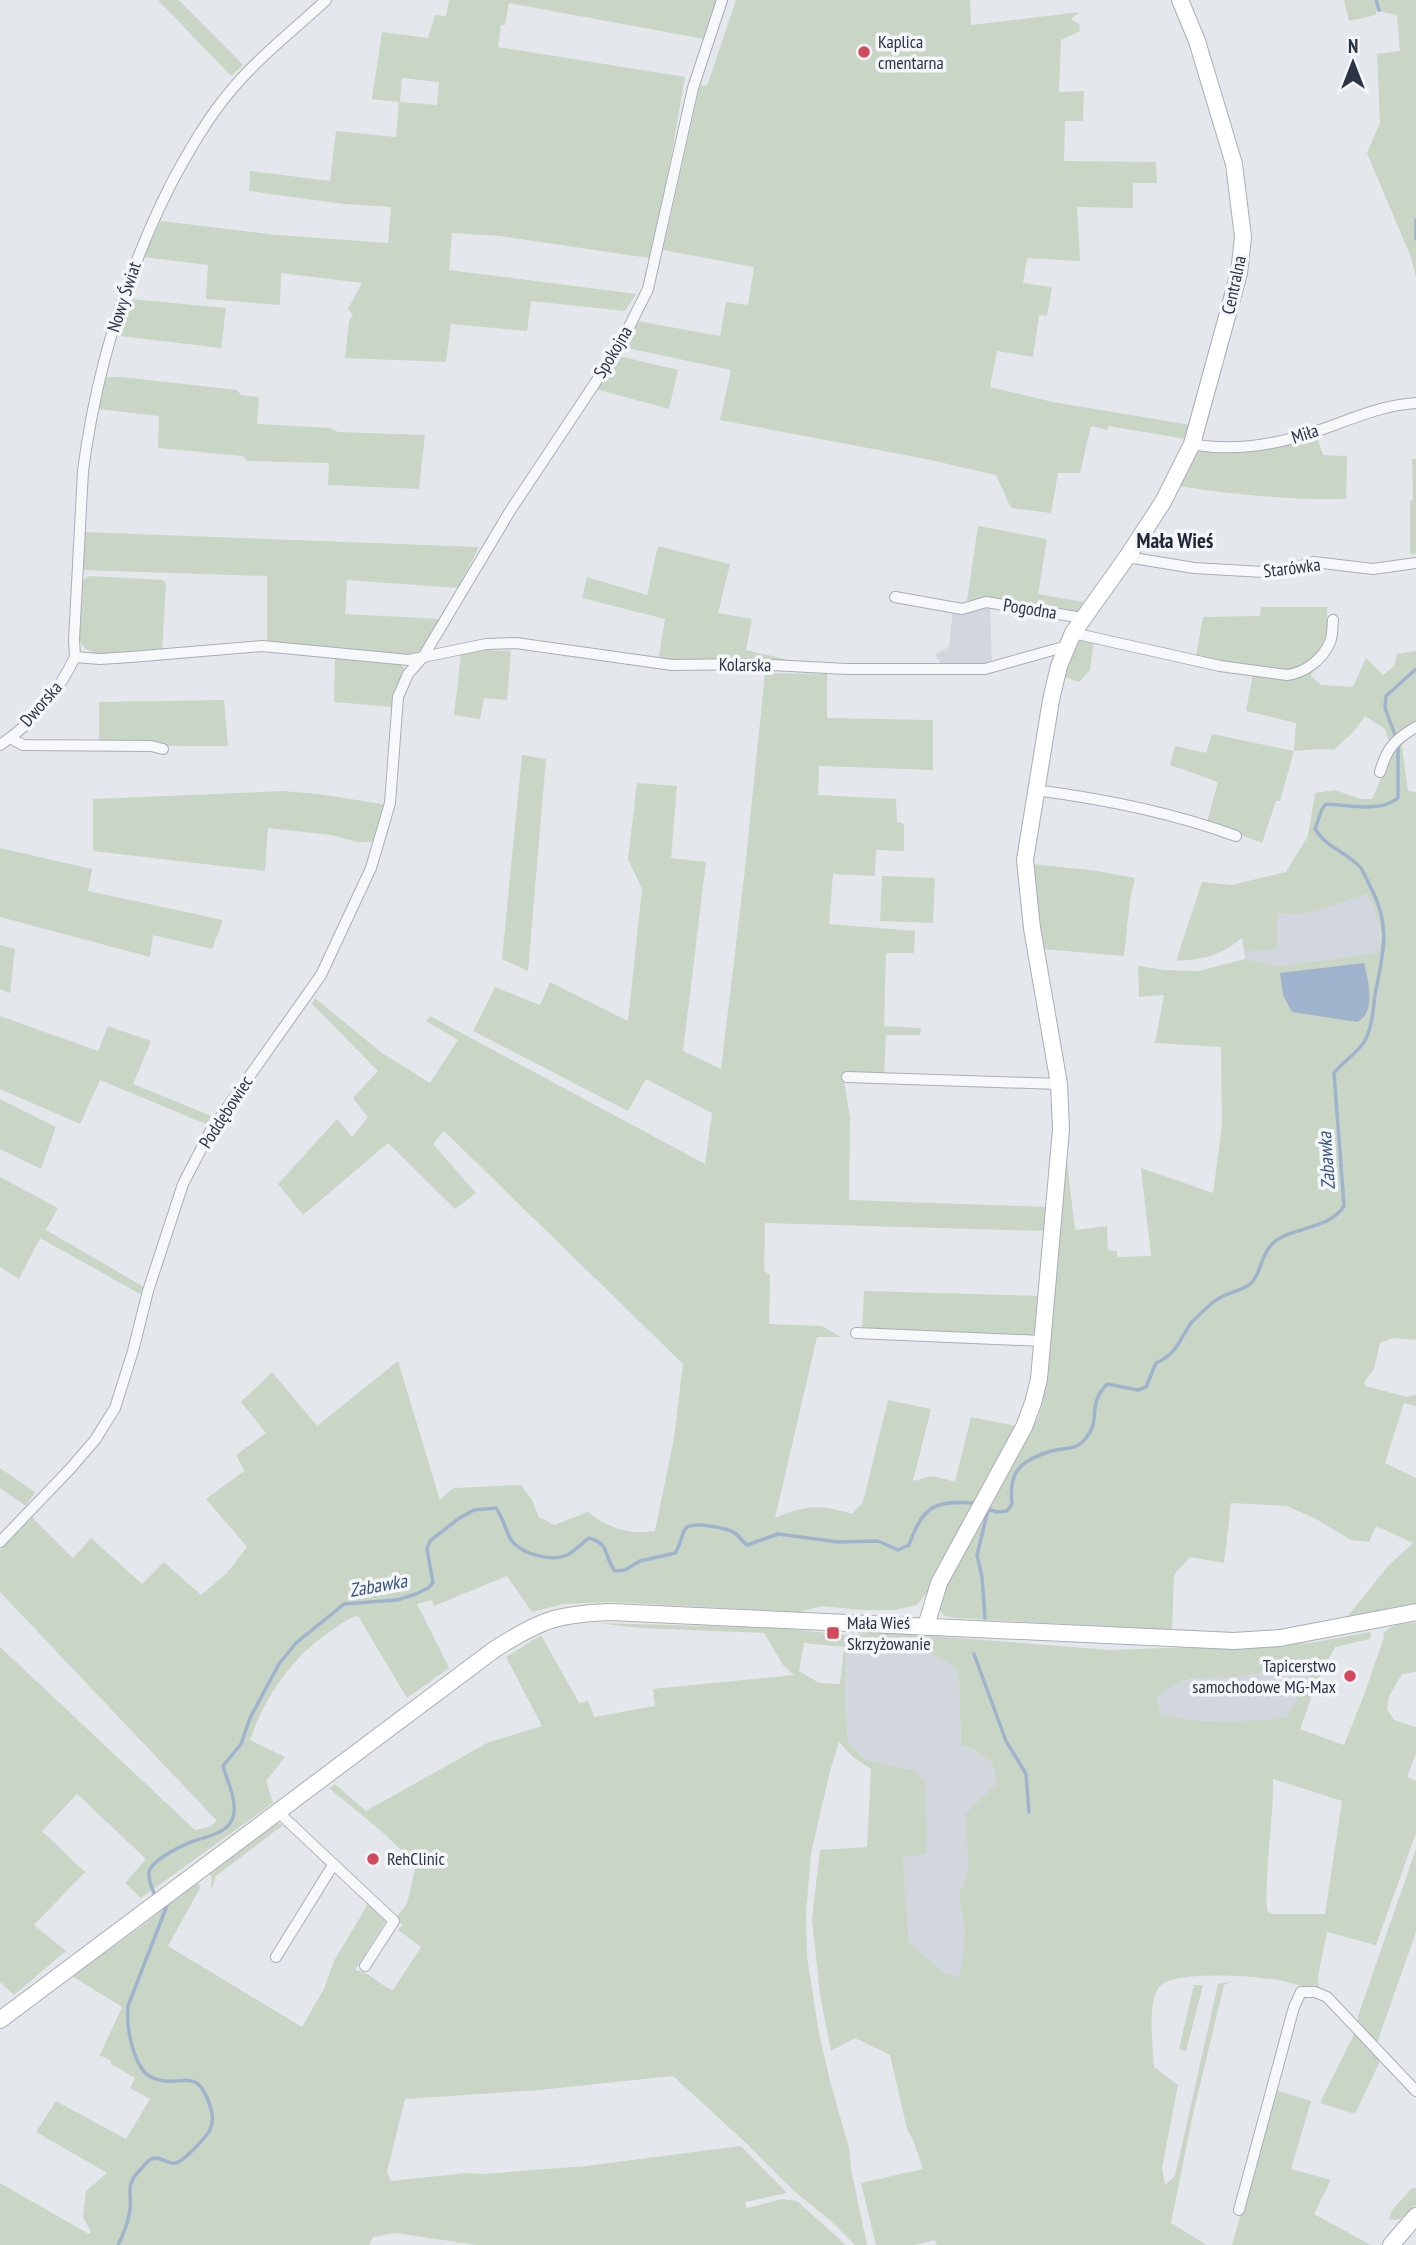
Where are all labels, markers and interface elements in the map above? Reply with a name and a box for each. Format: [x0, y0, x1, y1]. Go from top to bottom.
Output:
north arrow [1318, 28, 1388, 98]
place label: Kaplica cmentarna [878, 30, 944, 74]
text: N [1348, 34, 1358, 58]
marker: Kaplica cmentarna [856, 44, 872, 60]
street label: Centralna [1216, 253, 1251, 316]
street label: Nowy Świat [101, 259, 146, 335]
street label: Spokojna [588, 321, 637, 382]
street label: Miła [1289, 418, 1321, 449]
district label: Mała Wieś [1137, 527, 1213, 554]
street label: Starówka [1262, 553, 1322, 582]
street label: Pogodna [1002, 593, 1058, 624]
street label: Kolarska [719, 653, 771, 676]
street label: Dworska [15, 676, 67, 731]
street label: Poddębowiec [194, 1071, 258, 1152]
water label: Zabawka [1312, 1130, 1340, 1191]
water label: Zabawka [348, 1568, 410, 1602]
place label: Mała Wieś Skrzyżowanie [847, 1611, 931, 1655]
marker: Mała Wieś Skrzyżowanie [825, 1625, 841, 1641]
place label: Tapicerstwo samochodowe MG-Max [1192, 1654, 1337, 1698]
marker: Tapicerstwo samochodowe MG-Max [1342, 1668, 1358, 1684]
place label: RehClinic [387, 1847, 445, 1870]
marker: RehClinic [365, 1851, 381, 1867]

